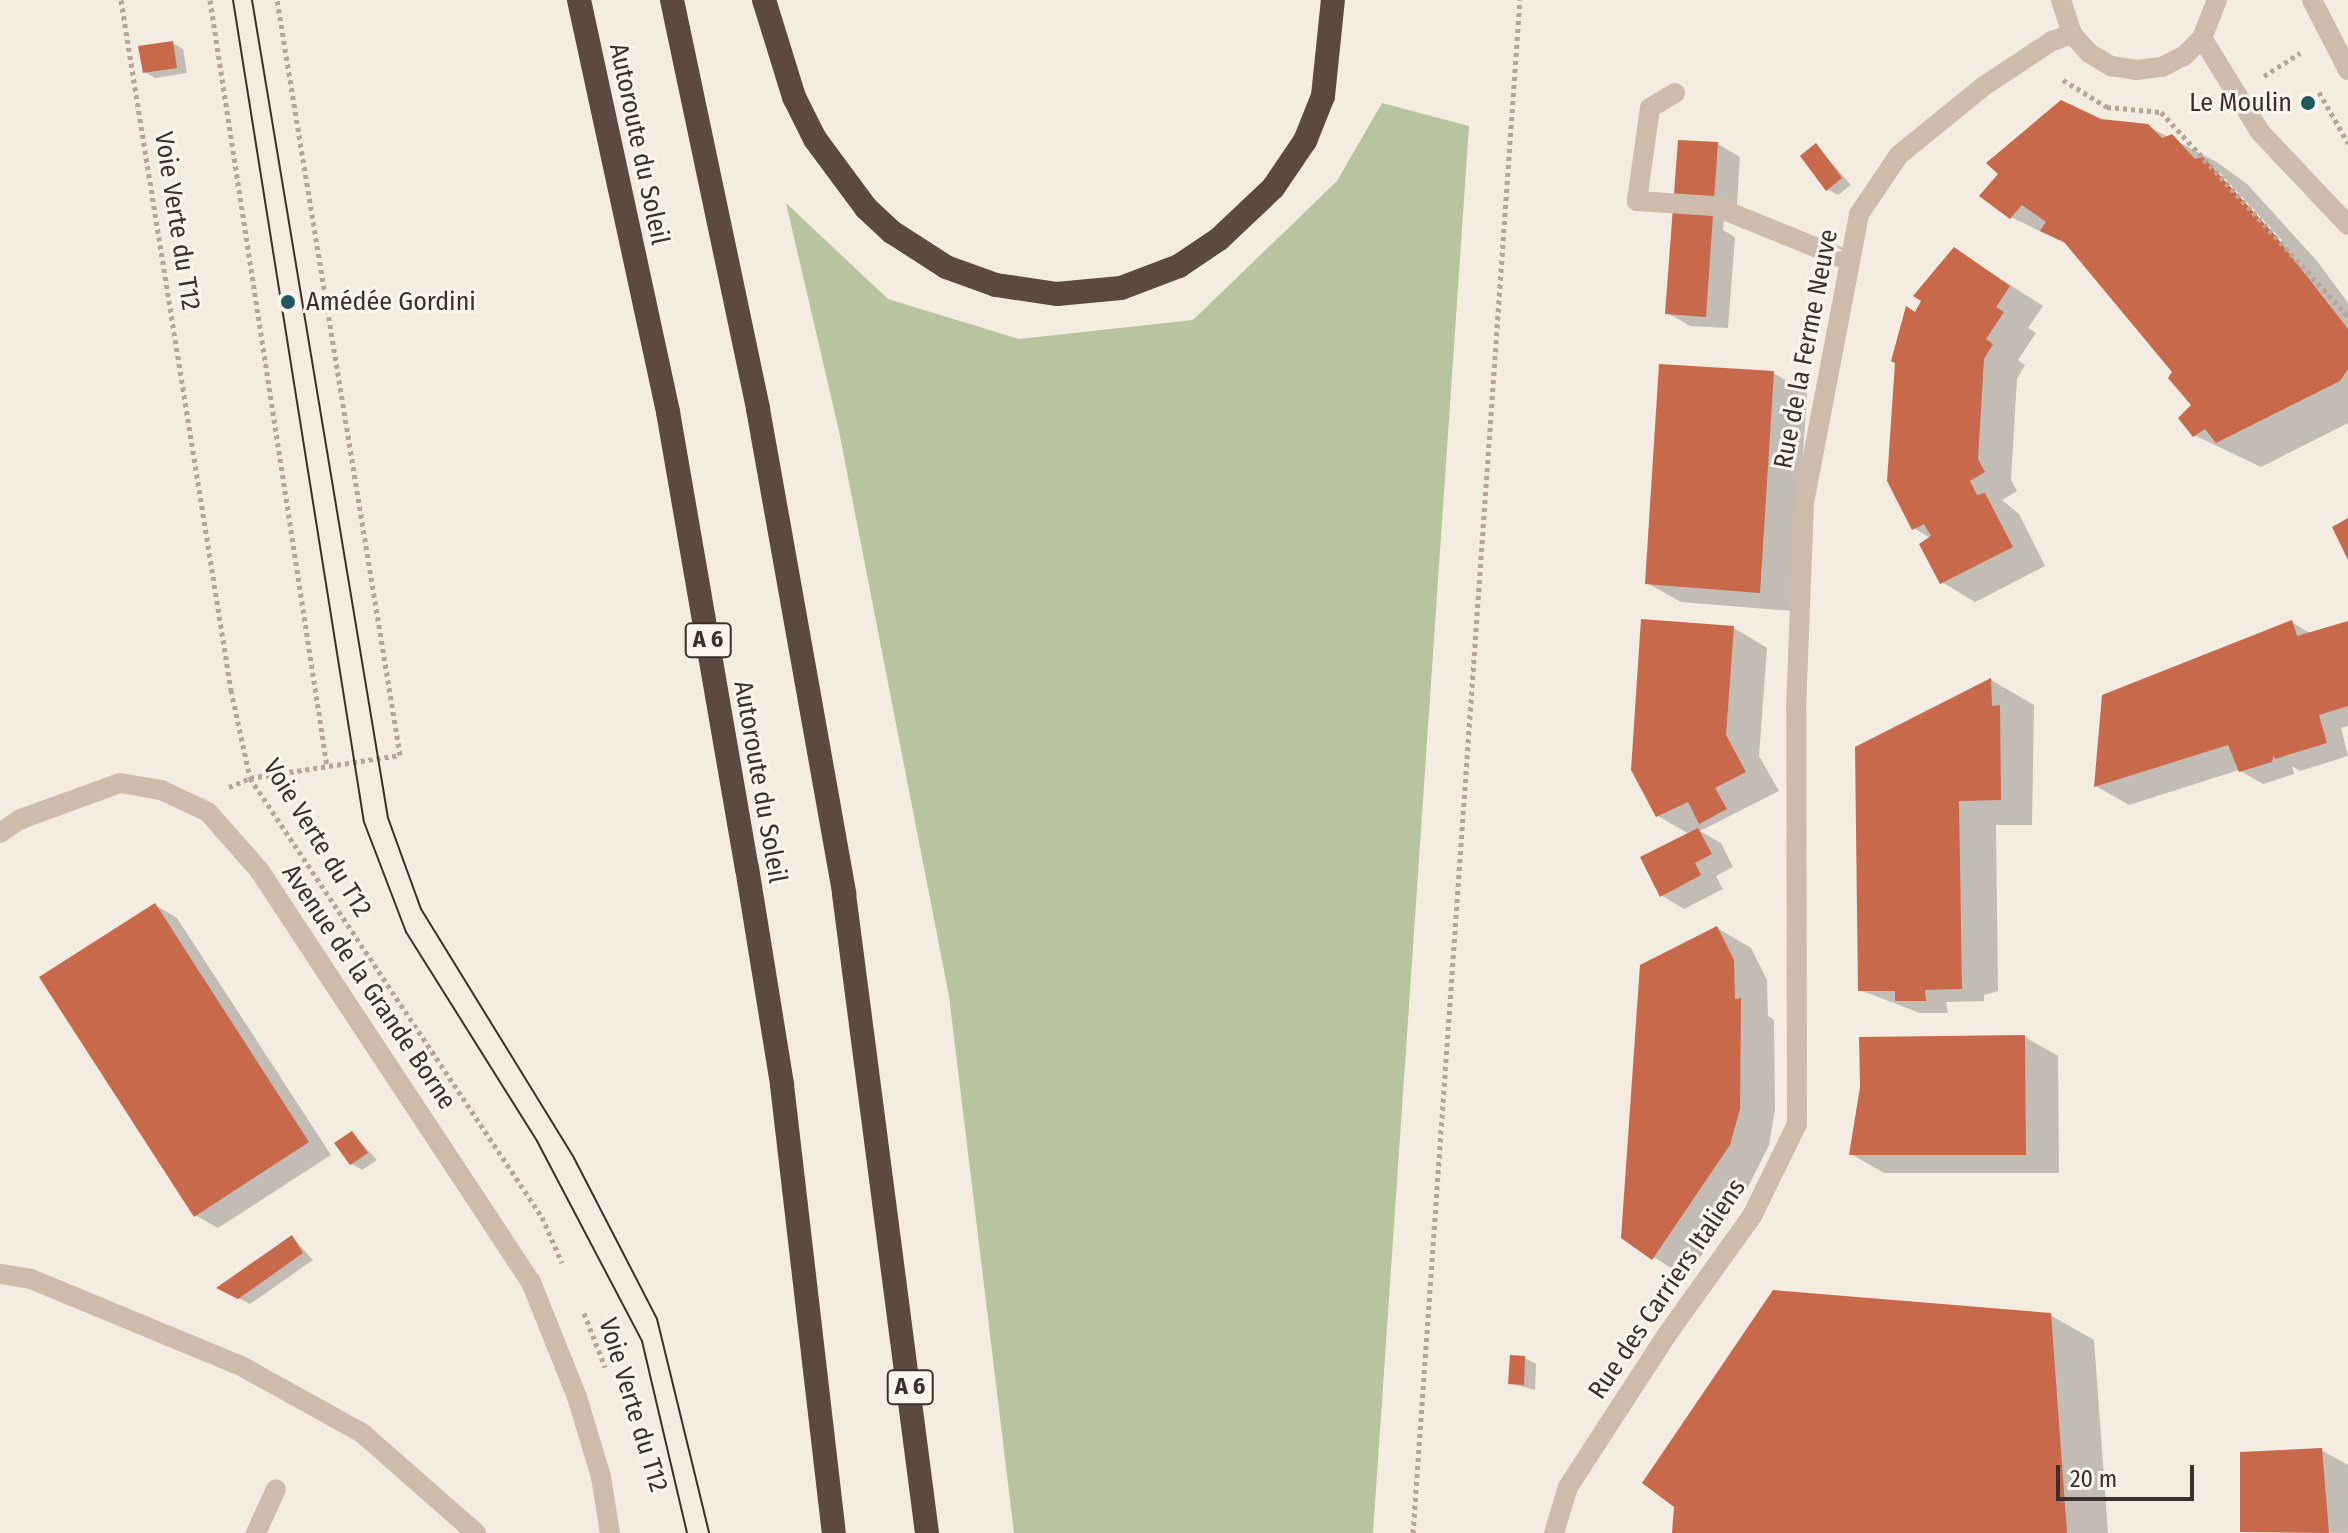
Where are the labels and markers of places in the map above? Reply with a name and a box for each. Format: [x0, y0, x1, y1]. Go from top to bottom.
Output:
place label: Le Moulin [2189, 87, 2292, 119]
marker: Le Moulin [2299, 94, 2317, 112]
place label: Amédée Gordini [306, 286, 476, 318]
marker: Amédée Gordini [277, 291, 299, 313]

